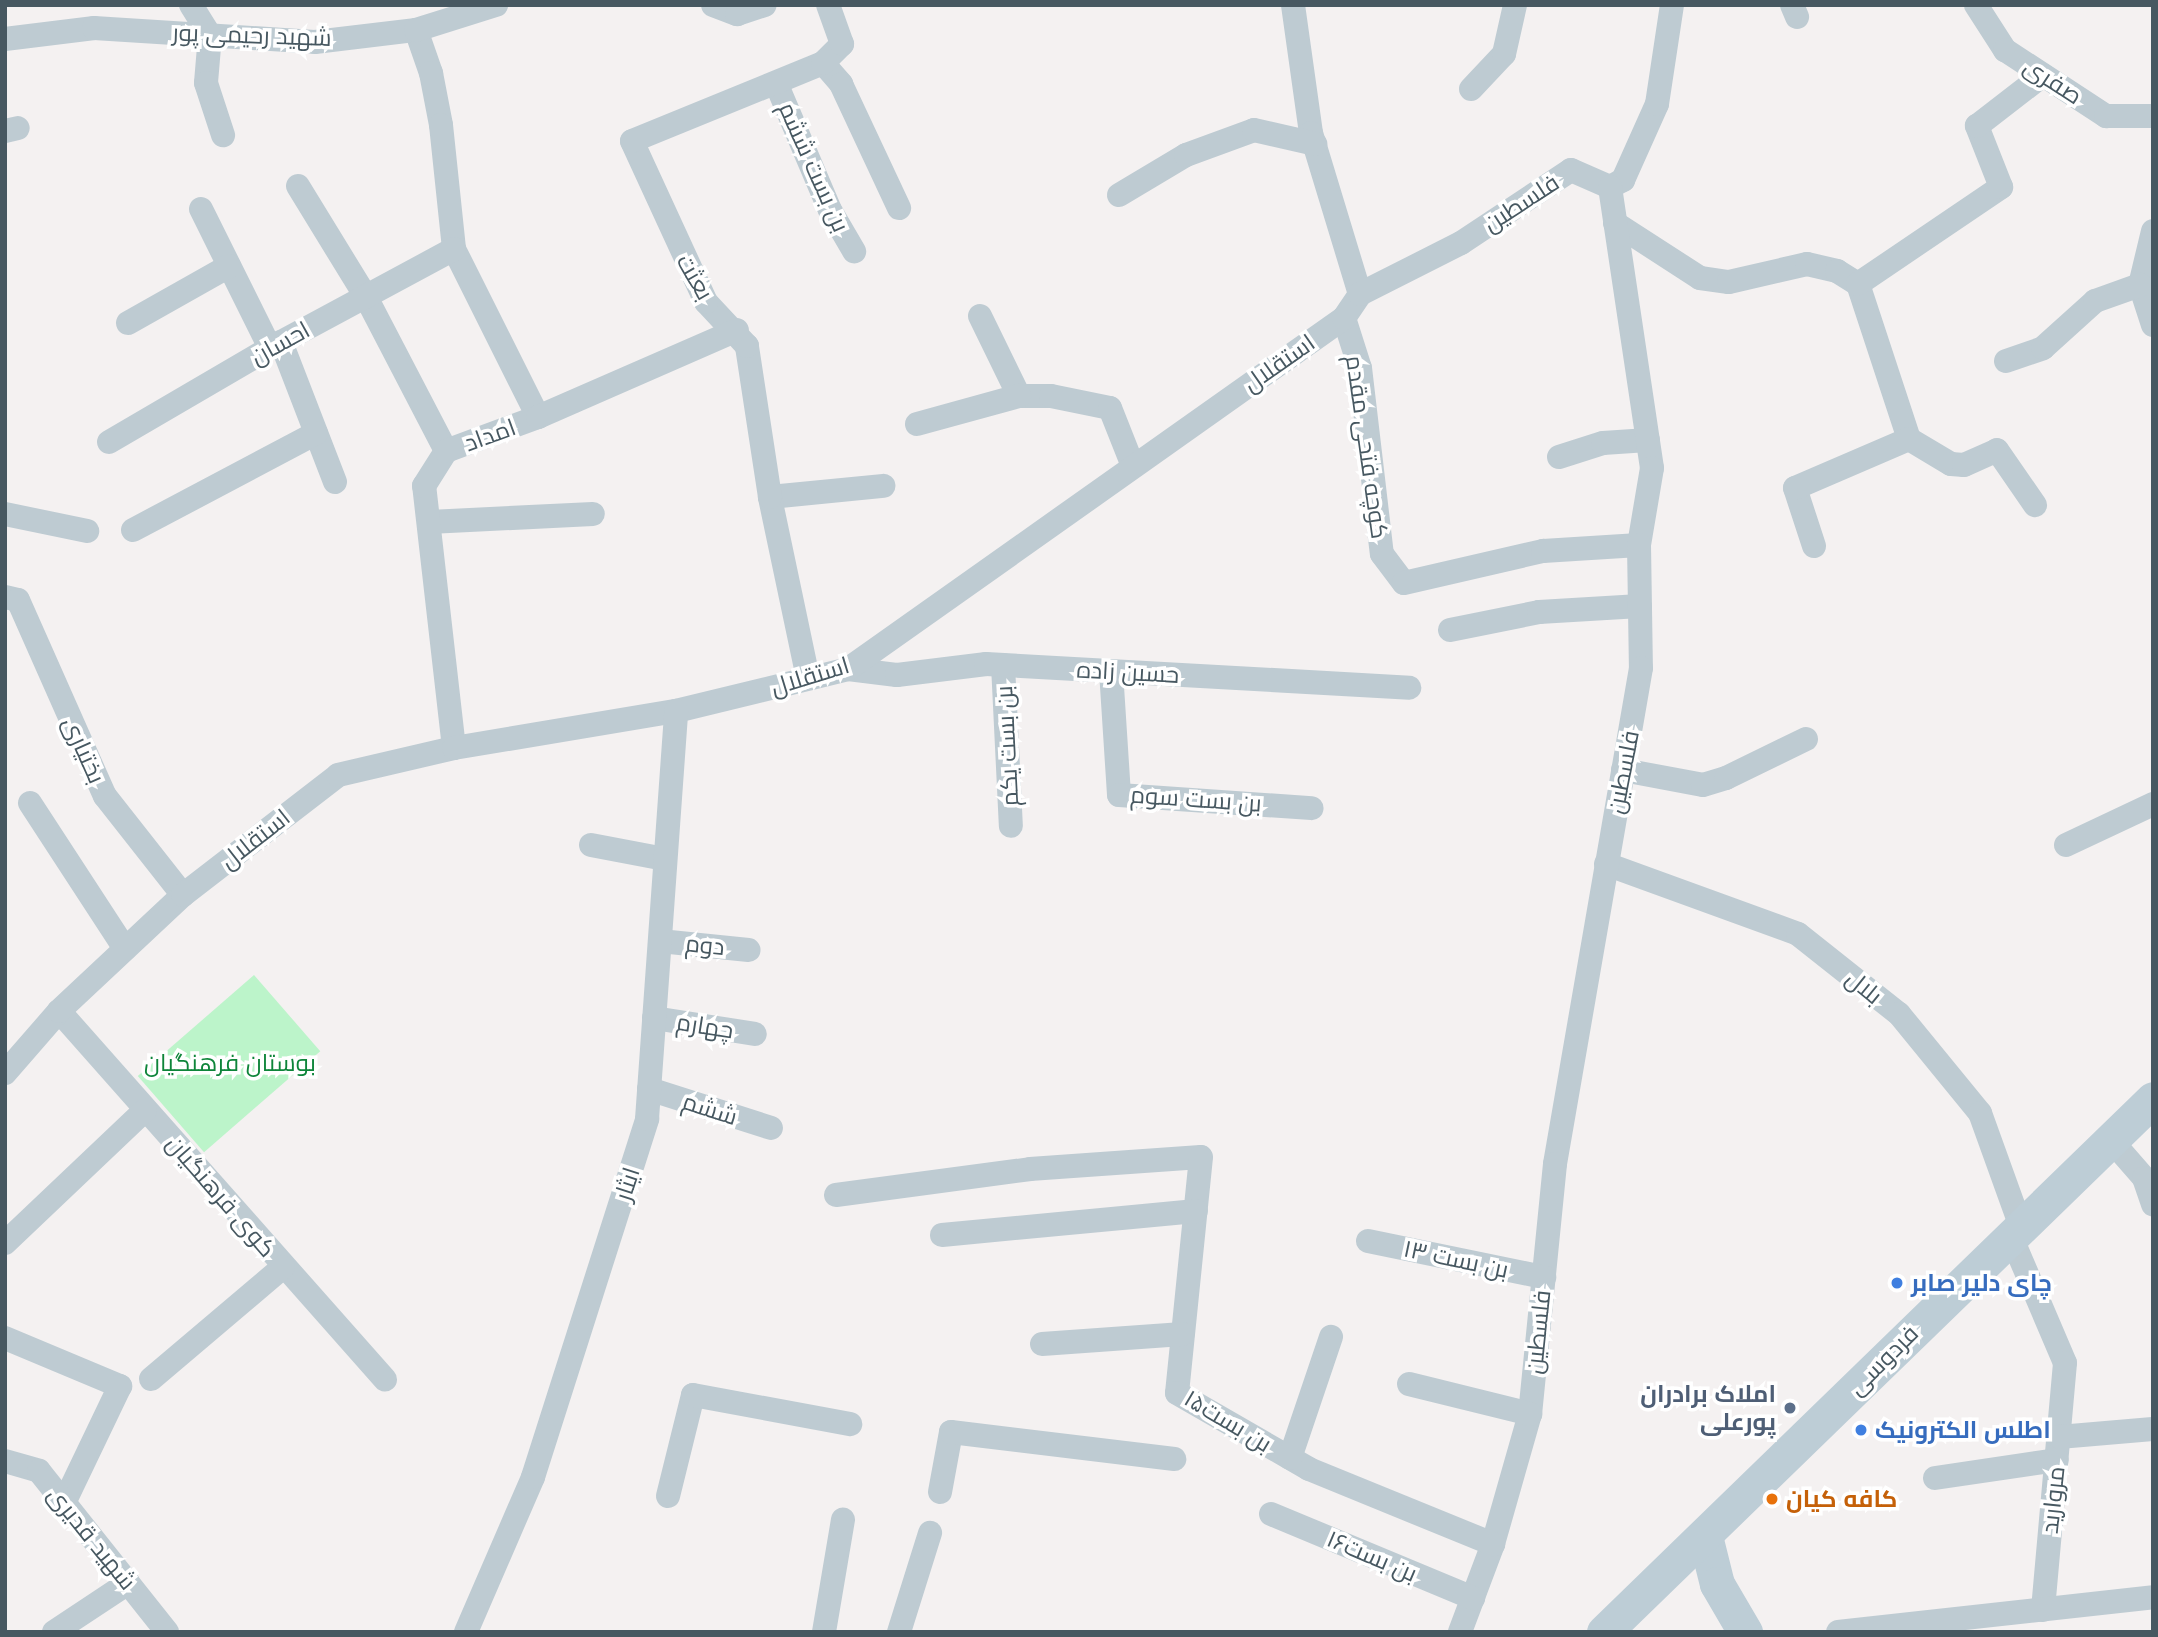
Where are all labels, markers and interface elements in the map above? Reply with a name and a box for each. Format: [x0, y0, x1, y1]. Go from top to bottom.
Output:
street label: شهید رحیمی پور [172, 18, 332, 52]
street label: صفری [2018, 52, 2088, 110]
street label: بن بست ششم [773, 98, 855, 236]
street label: فلسطین [1478, 168, 1564, 238]
street label: بعثت [670, 249, 720, 305]
street label: احسان [245, 315, 315, 371]
street label: استقلال [1238, 328, 1320, 398]
street label: کوچه فتحی مقدم [1340, 353, 1394, 541]
street label: امداد [460, 412, 520, 458]
street label: استقلال [767, 650, 853, 702]
street label: حسین زاده [1076, 655, 1180, 689]
street label: بن بست یکم [989, 685, 1025, 807]
street label: بختیاری [57, 712, 111, 788]
street label: فلسطین [1601, 728, 1645, 816]
street label: بن بست سوم [1129, 780, 1263, 818]
street label: استقلال [214, 803, 296, 875]
street label: دوم [684, 929, 726, 961]
street label: بلال [1840, 964, 1888, 1010]
street label: چهارم [674, 1007, 736, 1045]
park label: بوستان فرهنگیان [144, 1049, 316, 1077]
street label: ششم [679, 1087, 741, 1131]
street label: کوی فرهنگیان [160, 1129, 282, 1263]
street label: ایثار [608, 1164, 646, 1204]
street label: بن بست ۱۳ [1401, 1234, 1511, 1284]
place label: چای دلیر صابر [1911, 1269, 2052, 1297]
marker: چای دلیر صابر [1889, 1275, 1905, 1291]
street label: فلسطین [1519, 1289, 1557, 1375]
street label: فردوسی [1842, 1319, 1924, 1401]
place label: املاک برادران پورعلی [1640, 1380, 1776, 1436]
street label: بن بست۱۵ [1179, 1384, 1277, 1458]
marker: املاک برادران پورعلی [1782, 1400, 1798, 1416]
place label: اطلس الکترونیک [1875, 1416, 2051, 1444]
marker: اطلس الکترونیک [1853, 1422, 1869, 1438]
street label: مروارید [2035, 1465, 2071, 1535]
street label: شهید قدیری [42, 1480, 142, 1596]
place label: کافه کیان [1786, 1485, 1897, 1513]
marker: کافه کیان [1764, 1491, 1780, 1507]
street label: بن بست۱۶ [1323, 1524, 1421, 1588]

